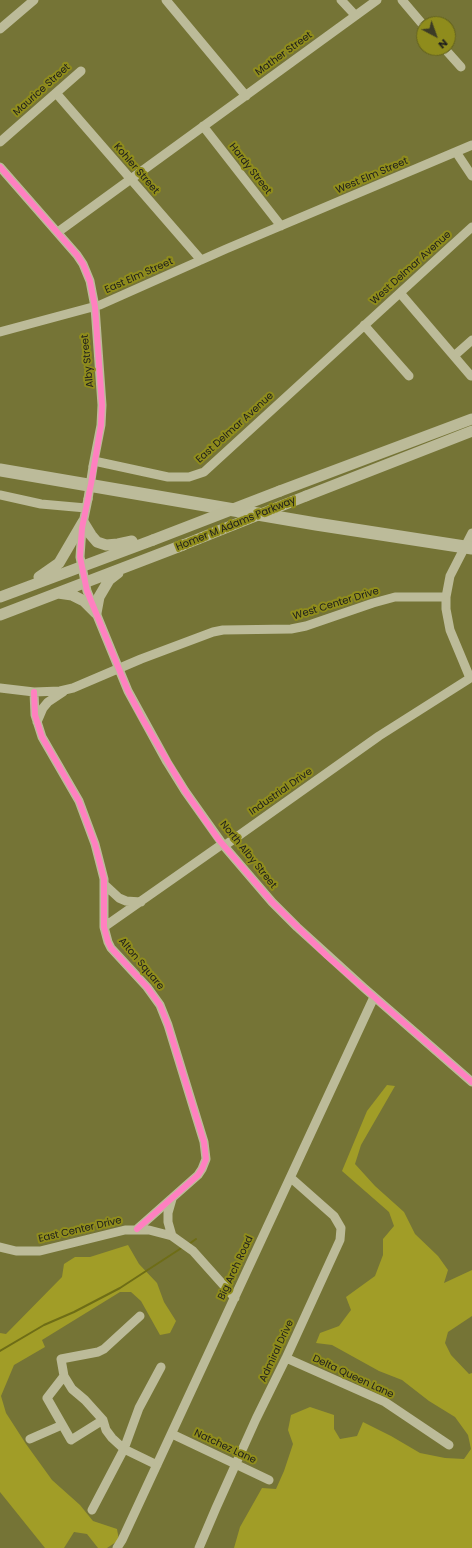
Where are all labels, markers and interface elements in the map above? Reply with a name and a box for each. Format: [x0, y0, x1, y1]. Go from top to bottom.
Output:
north arrow [416, 16, 456, 56]
street label: Mather Street [253, 29, 315, 79]
text: N [435, 36, 452, 53]
street label: Maurice Street [11, 61, 73, 119]
street label: Kohler Street [111, 141, 161, 197]
street label: Hardy Street [226, 141, 274, 197]
street label: West Elm Street [334, 155, 410, 197]
street label: West Delmar Avenue [368, 229, 454, 307]
street label: East Elm Street [103, 256, 175, 296]
street label: Alby Street [79, 334, 97, 388]
street label: East Delmar Avenue [194, 390, 276, 466]
street label: Homer M Adams Parkway [174, 494, 298, 554]
street label: West Center Drive [292, 585, 380, 623]
street label: Industrial Drive [247, 766, 315, 818]
street label: North Alby Street [217, 819, 279, 891]
street label: Alton Square [116, 936, 166, 992]
street label: East Center Drive [37, 1215, 123, 1245]
street label: Big Arch Road [216, 1234, 256, 1302]
street label: Admiral Drive [257, 1318, 297, 1384]
street label: Delta Queen Lane [310, 1353, 396, 1401]
street label: Natchez Lane [192, 1427, 258, 1467]

